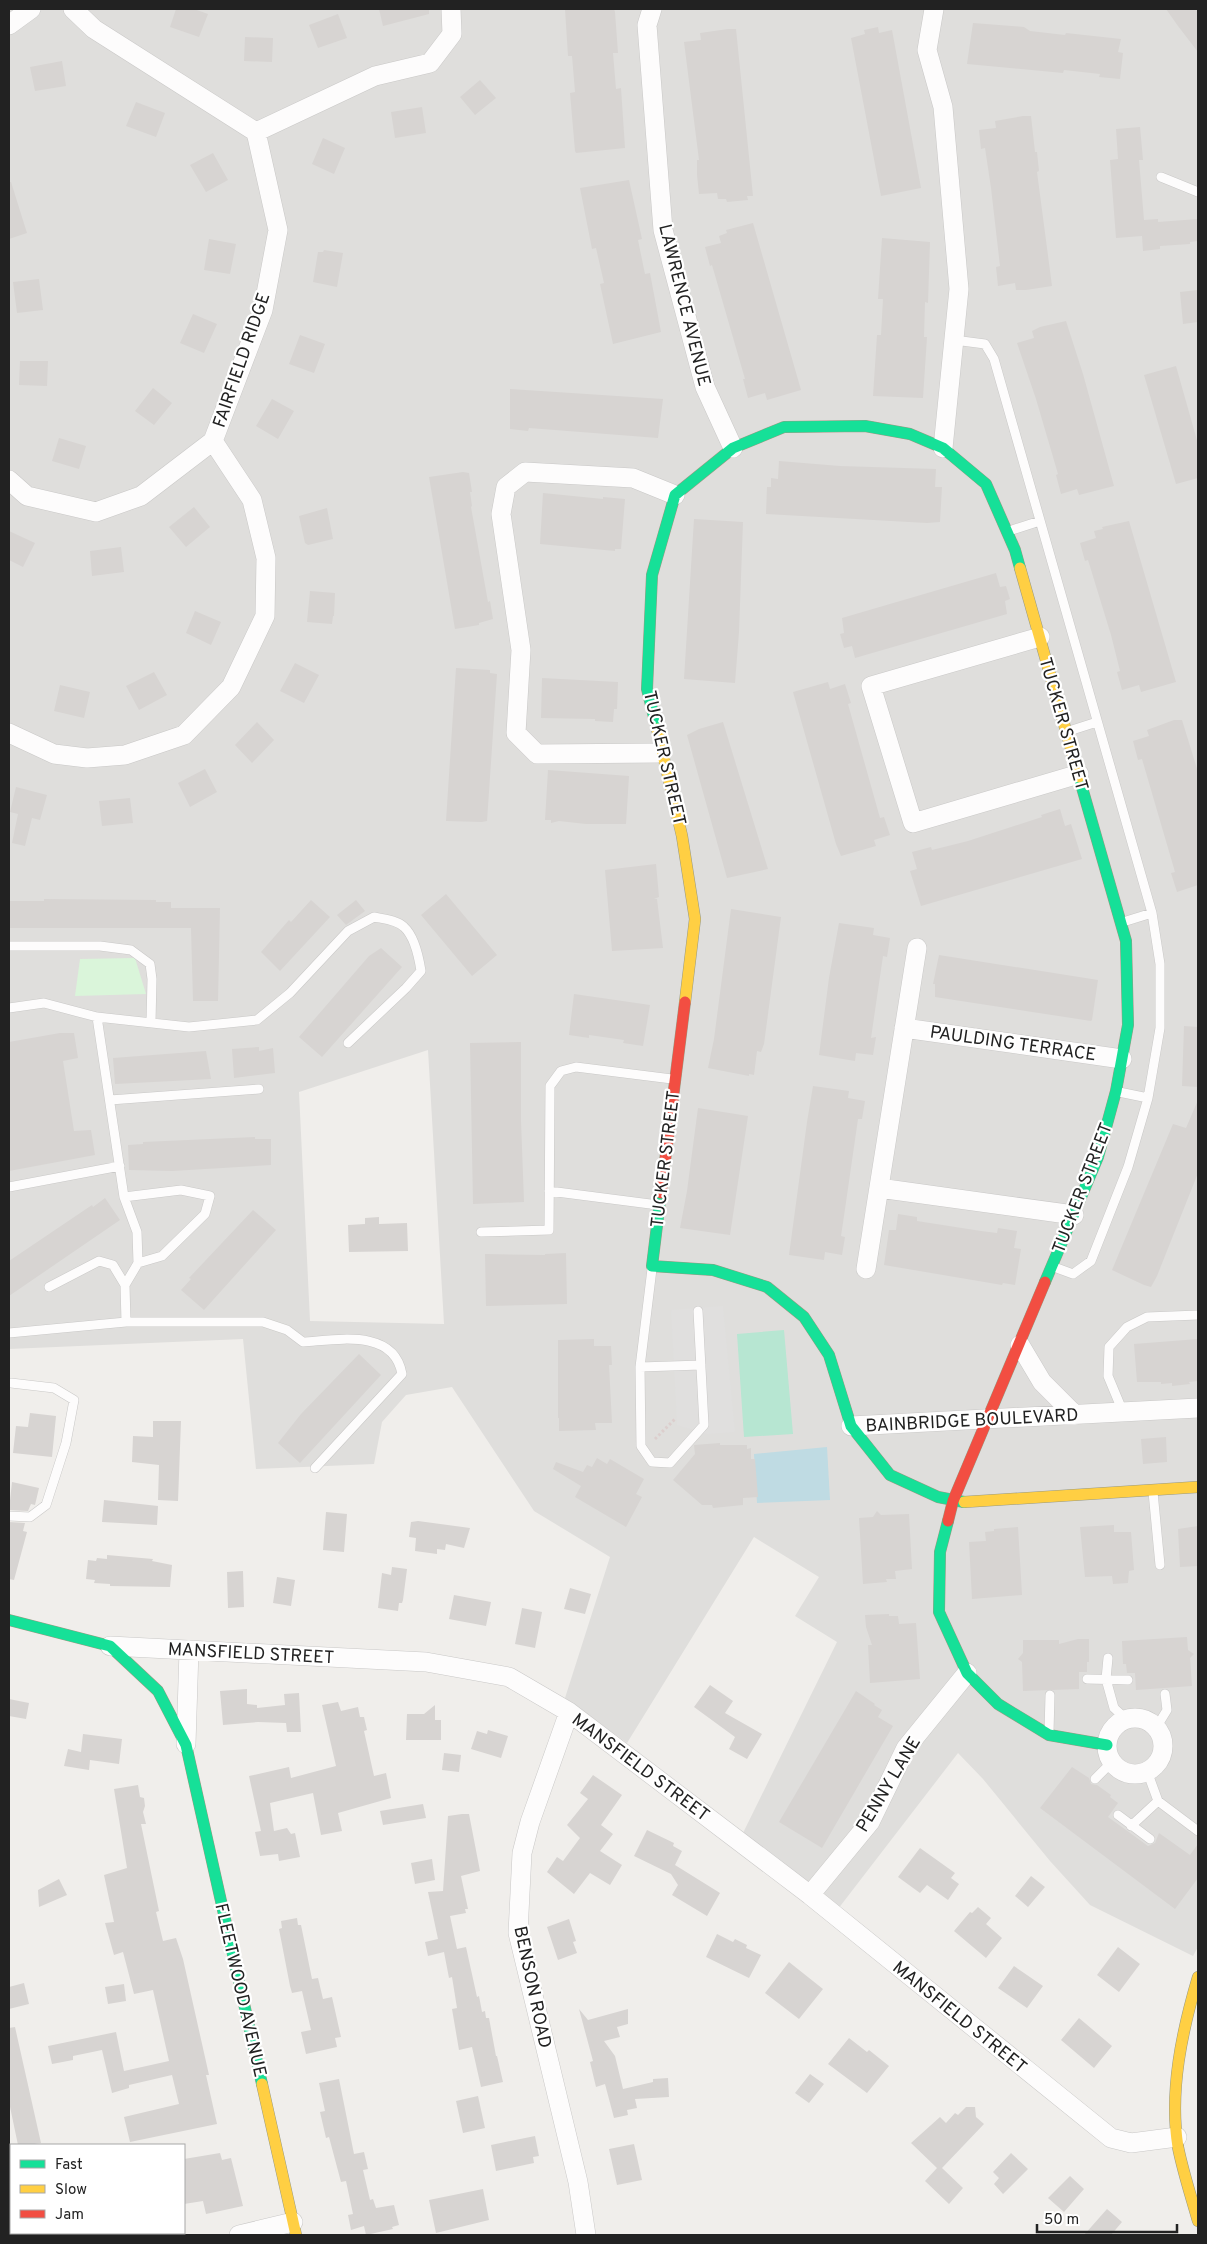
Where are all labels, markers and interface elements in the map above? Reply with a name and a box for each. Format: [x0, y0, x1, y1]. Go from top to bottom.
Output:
street label: LAWRENCE AVENUE [652, 222, 715, 389]
street label: FAIRFIELD RIDGE [209, 290, 276, 431]
street label: TUCKER STREET [1033, 655, 1093, 794]
street label: TUCKER STREET [637, 689, 690, 828]
street label: PAULDING TERRACE [928, 1021, 1097, 1068]
street label: TUCKER STREET [647, 1089, 686, 1229]
street label: TUCKER STREET [1048, 1120, 1119, 1257]
street label: BAINBRIDGE BOULEVARD [865, 1404, 1079, 1439]
street label: MANSFIELD STREET [167, 1639, 335, 1670]
street label: MANSFIELD STREET [567, 1709, 714, 1828]
street label: PENNY LANE [852, 1733, 927, 1837]
street label: FLEETWOOD AVENUE [208, 1901, 271, 2079]
street label: BENSON ROAD [507, 1924, 556, 2051]
street label: MANSFIELD STREET [887, 1957, 1031, 2080]
legend [10, 2144, 185, 2234]
text: Fast [55, 2156, 83, 2175]
text: Slow [55, 2181, 87, 2200]
scale bar [1037, 2202, 1177, 2234]
text: Jam [55, 2206, 84, 2225]
text: 50 m [1044, 2211, 1079, 2230]

